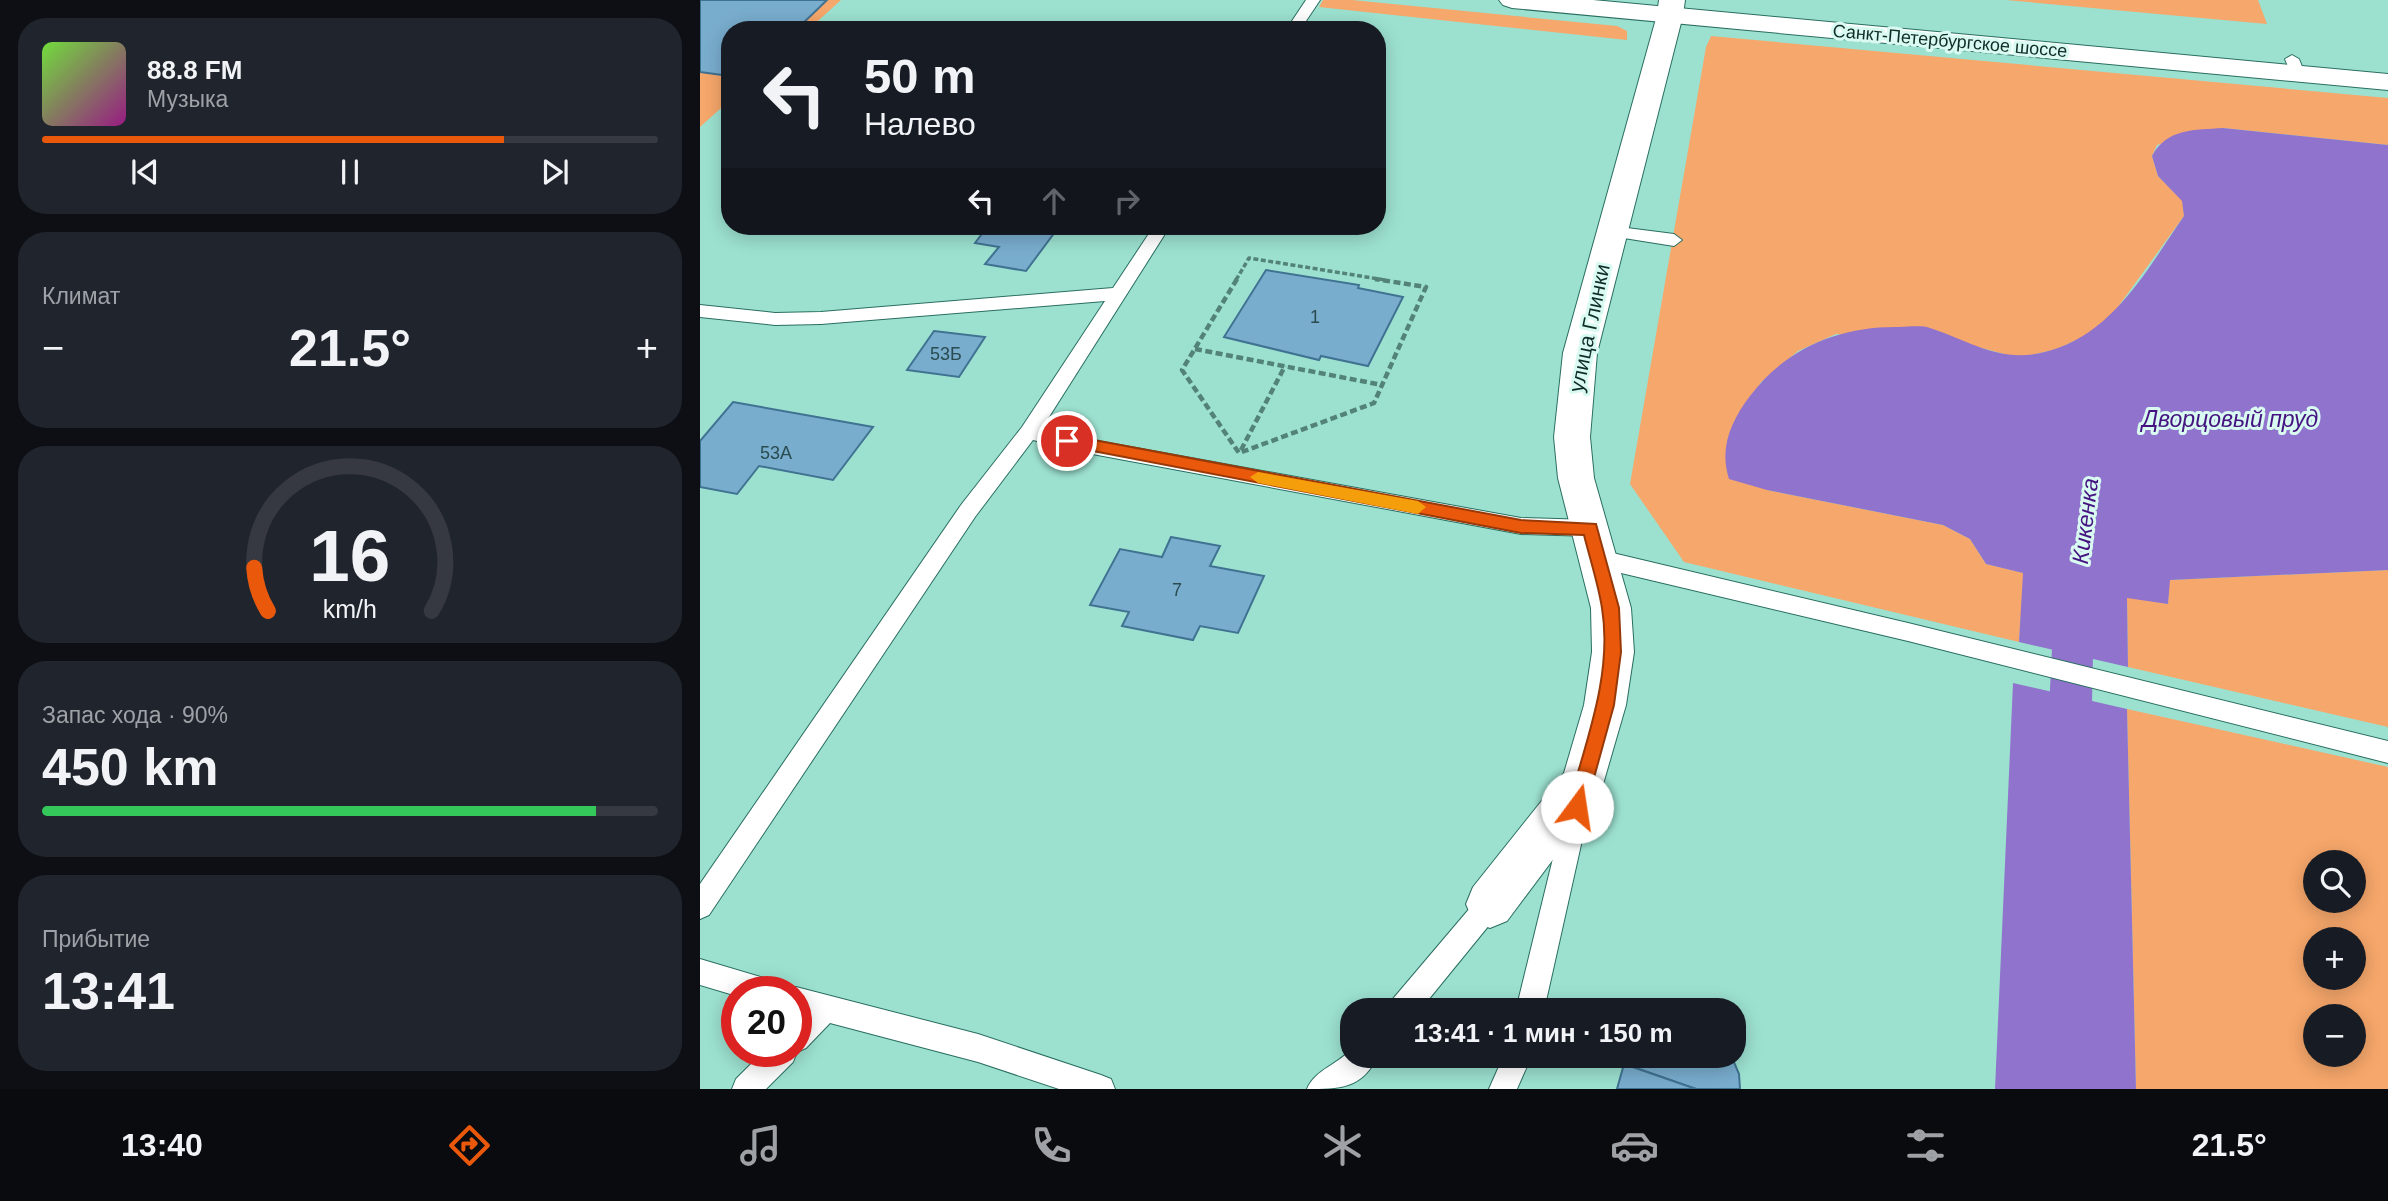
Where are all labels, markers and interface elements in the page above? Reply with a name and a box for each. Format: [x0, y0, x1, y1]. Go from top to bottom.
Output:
street label: Санкт-Петербургское шоссе [1832, 21, 2068, 61]
icon: left [749, 49, 840, 140]
text: 50 m [864, 49, 976, 103]
text: 88.8 FM [147, 55, 242, 85]
text: Музыка [147, 86, 228, 112]
text: Налево [864, 106, 976, 142]
icon: previous [126, 153, 164, 191]
icon: pause [331, 153, 369, 191]
icon: next [536, 153, 574, 191]
icon: left [962, 182, 1000, 220]
icon: ahead [1035, 182, 1073, 220]
icon: right [1108, 182, 1146, 220]
street label: улица Глинки [1564, 262, 1614, 394]
text: Климат [42, 283, 120, 309]
house number: 1 [1310, 307, 1320, 327]
text: 21.5° [289, 319, 411, 377]
text: − [42, 327, 64, 369]
text: + [636, 327, 658, 369]
house number: 53Б [930, 344, 962, 364]
water label: Дворцовый пруд [2139, 406, 2318, 432]
pin [1037, 411, 1097, 471]
icon: arrive [1048, 422, 1086, 460]
house number: 53А [760, 443, 792, 463]
water label: Кикенка [2067, 477, 2103, 565]
text: 16 [310, 515, 390, 596]
house number: 7 [1172, 580, 1182, 600]
text: km/h [323, 594, 377, 622]
text: Запас хода · 90% [42, 702, 228, 728]
text: 450 km [42, 738, 218, 796]
position arrow [1540, 770, 1614, 844]
map controls [2303, 850, 2366, 1067]
button: search [2303, 850, 2366, 913]
text: Прибытие [42, 926, 150, 952]
button: + [2303, 927, 2366, 990]
text: 13:41 [42, 962, 175, 1020]
speed limit sign: 20 [721, 976, 812, 1067]
button: − [2303, 1004, 2366, 1067]
text: 13:41 · 1 мин · 150 m [1413, 1018, 1673, 1048]
icon: directions [445, 1121, 494, 1170]
icon: music [736, 1121, 785, 1170]
icon: phone [1027, 1121, 1076, 1170]
icon: climate [1318, 1121, 1367, 1170]
icon: car [1610, 1121, 1659, 1170]
icon: filters [1901, 1121, 1950, 1170]
text: 13:40 [121, 1127, 203, 1163]
text: 21.5° [2192, 1127, 2267, 1163]

